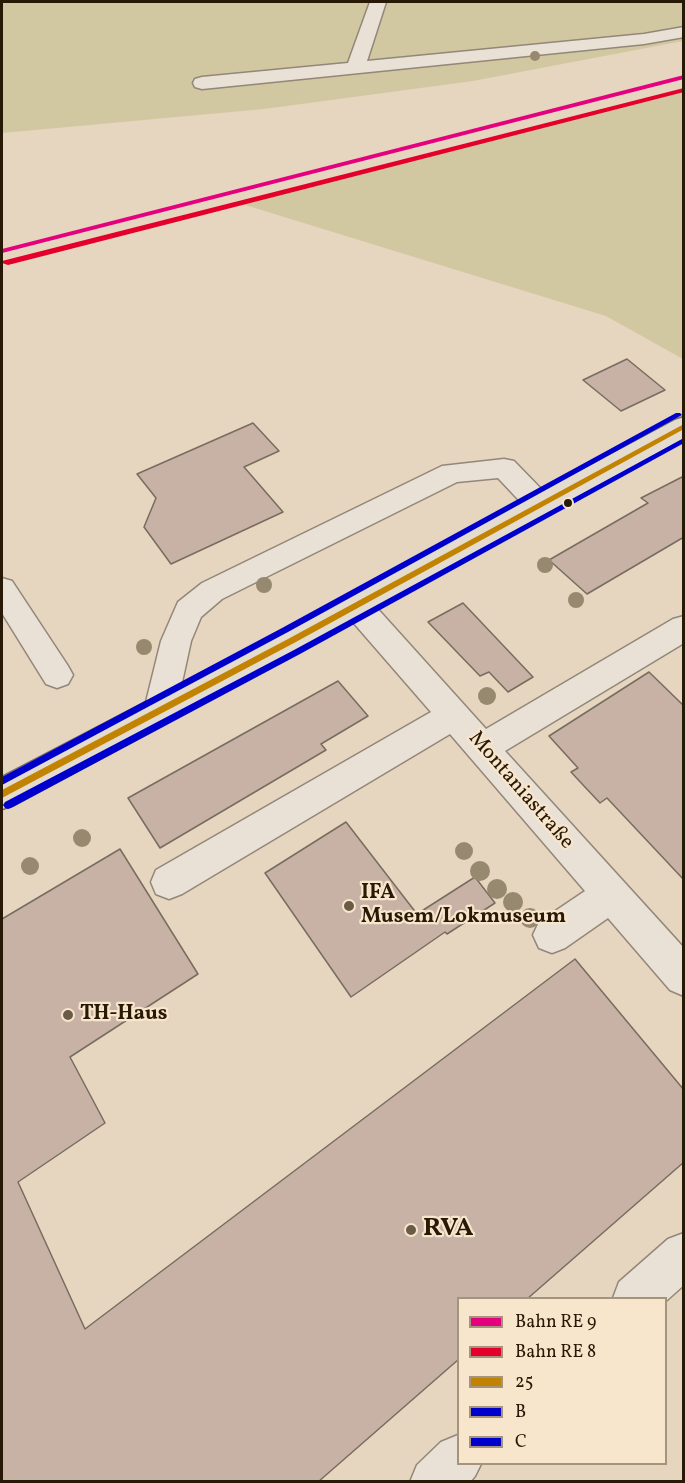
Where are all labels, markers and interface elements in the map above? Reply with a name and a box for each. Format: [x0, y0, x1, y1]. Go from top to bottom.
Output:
unlabelled marker [562, 497, 574, 509]
street label: Montaniastraße [462, 727, 578, 855]
place label: IFA Musem/Lokmuseum [361, 881, 566, 931]
marker: IFA Musem/Lokmuseum [342, 899, 356, 913]
place label: TH-Haus [80, 1002, 167, 1028]
marker: TH-Haus [61, 1008, 75, 1022]
place label: RVA [423, 1214, 473, 1246]
marker: RVA [404, 1223, 418, 1237]
legend [457, 1297, 667, 1465]
text: Bahn RE 9 [515, 1310, 596, 1335]
text: Bahn RE 8 [515, 1340, 596, 1365]
text: 25 [515, 1370, 533, 1395]
text: B [515, 1400, 526, 1425]
text: C [515, 1430, 527, 1455]

